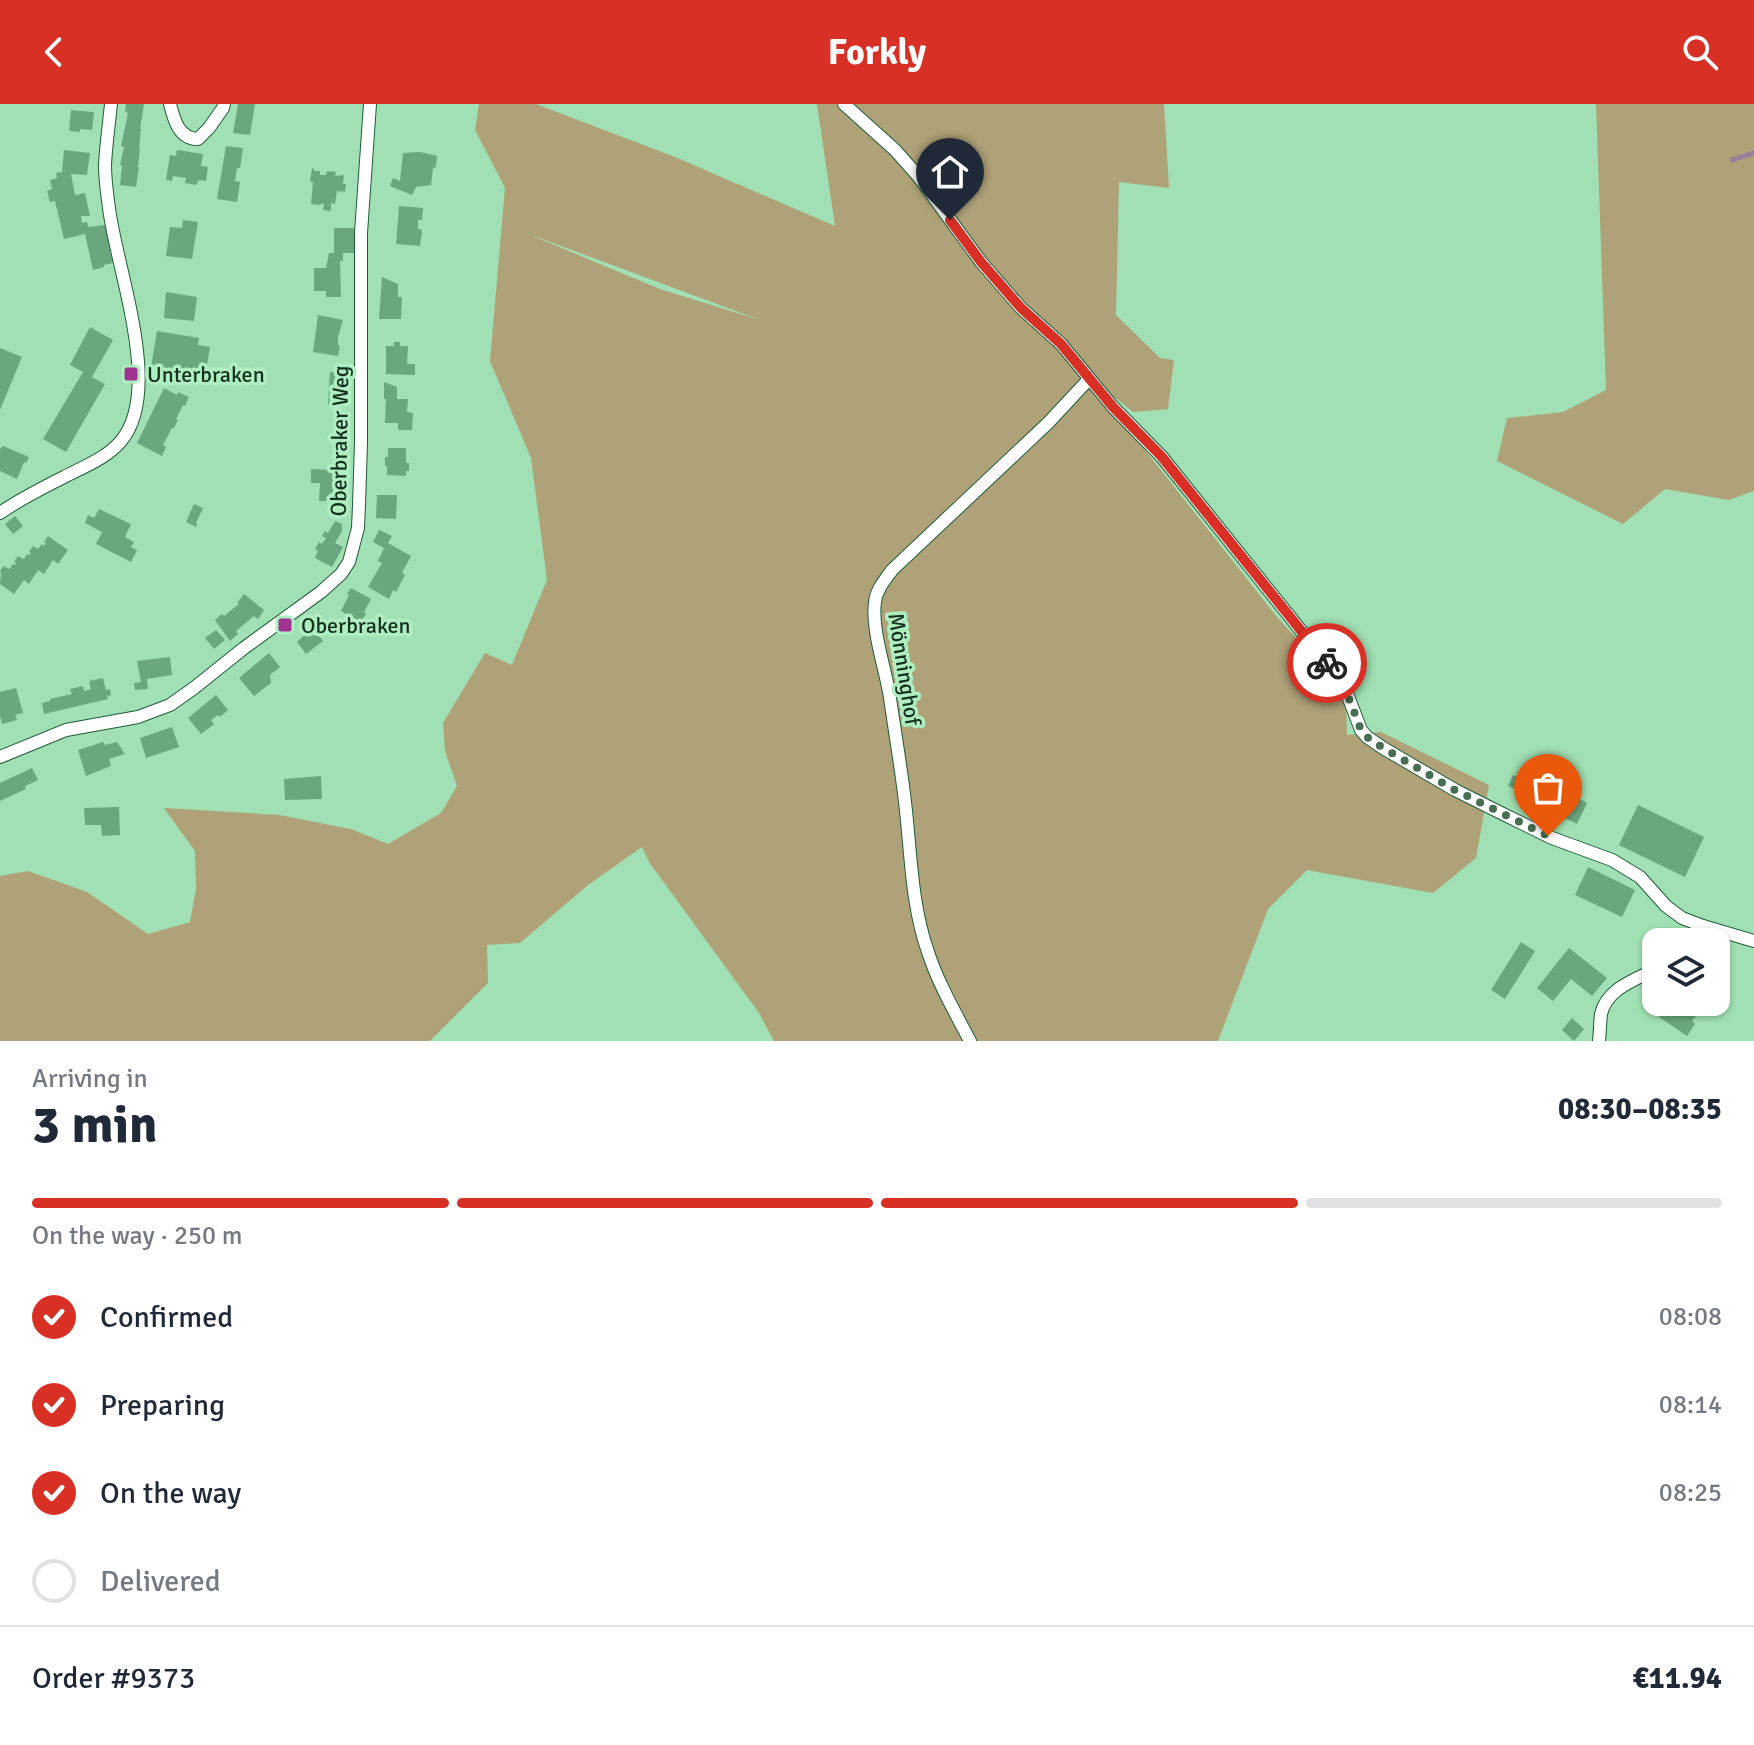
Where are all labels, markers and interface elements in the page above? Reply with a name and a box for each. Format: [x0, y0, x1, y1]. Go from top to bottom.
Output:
icon: back [32, 30, 76, 74]
text: Forkly [828, 30, 926, 75]
icon: search [1678, 30, 1722, 74]
pin [916, 138, 984, 220]
icon: home [928, 150, 972, 194]
place label: Unterbraken [147, 361, 265, 388]
marker: Unterbraken [122, 365, 140, 383]
street label: Oberbraker Weg [325, 365, 354, 517]
street label: Mönninghof [882, 611, 927, 729]
place label: Oberbraken [301, 612, 411, 639]
marker: Oberbraken [276, 616, 294, 634]
courier [1287, 623, 1367, 703]
icon: bike [1305, 641, 1349, 685]
pin [1514, 754, 1582, 836]
icon: bag [1526, 766, 1570, 810]
map controls [1642, 928, 1730, 1016]
button: layers [1642, 928, 1730, 1016]
text: Arriving in [32, 1063, 148, 1095]
text: 08:30–08:35 [1558, 1091, 1722, 1128]
text: 3 min [32, 1093, 158, 1157]
text: On the way · 250 m [32, 1220, 242, 1252]
icon: check [32, 1295, 76, 1339]
text: Confirmed [100, 1299, 233, 1336]
text: 08:08 [1659, 1301, 1722, 1333]
icon: check [32, 1383, 76, 1427]
text: Preparing [100, 1387, 225, 1424]
text: 08:14 [1659, 1389, 1722, 1421]
icon: check [32, 1471, 76, 1515]
text: On the way [100, 1475, 241, 1512]
text: 08:25 [1659, 1477, 1722, 1509]
text: Delivered [100, 1563, 221, 1600]
text: Order #9373 [32, 1660, 195, 1697]
text: €11.94 [1632, 1660, 1722, 1697]

